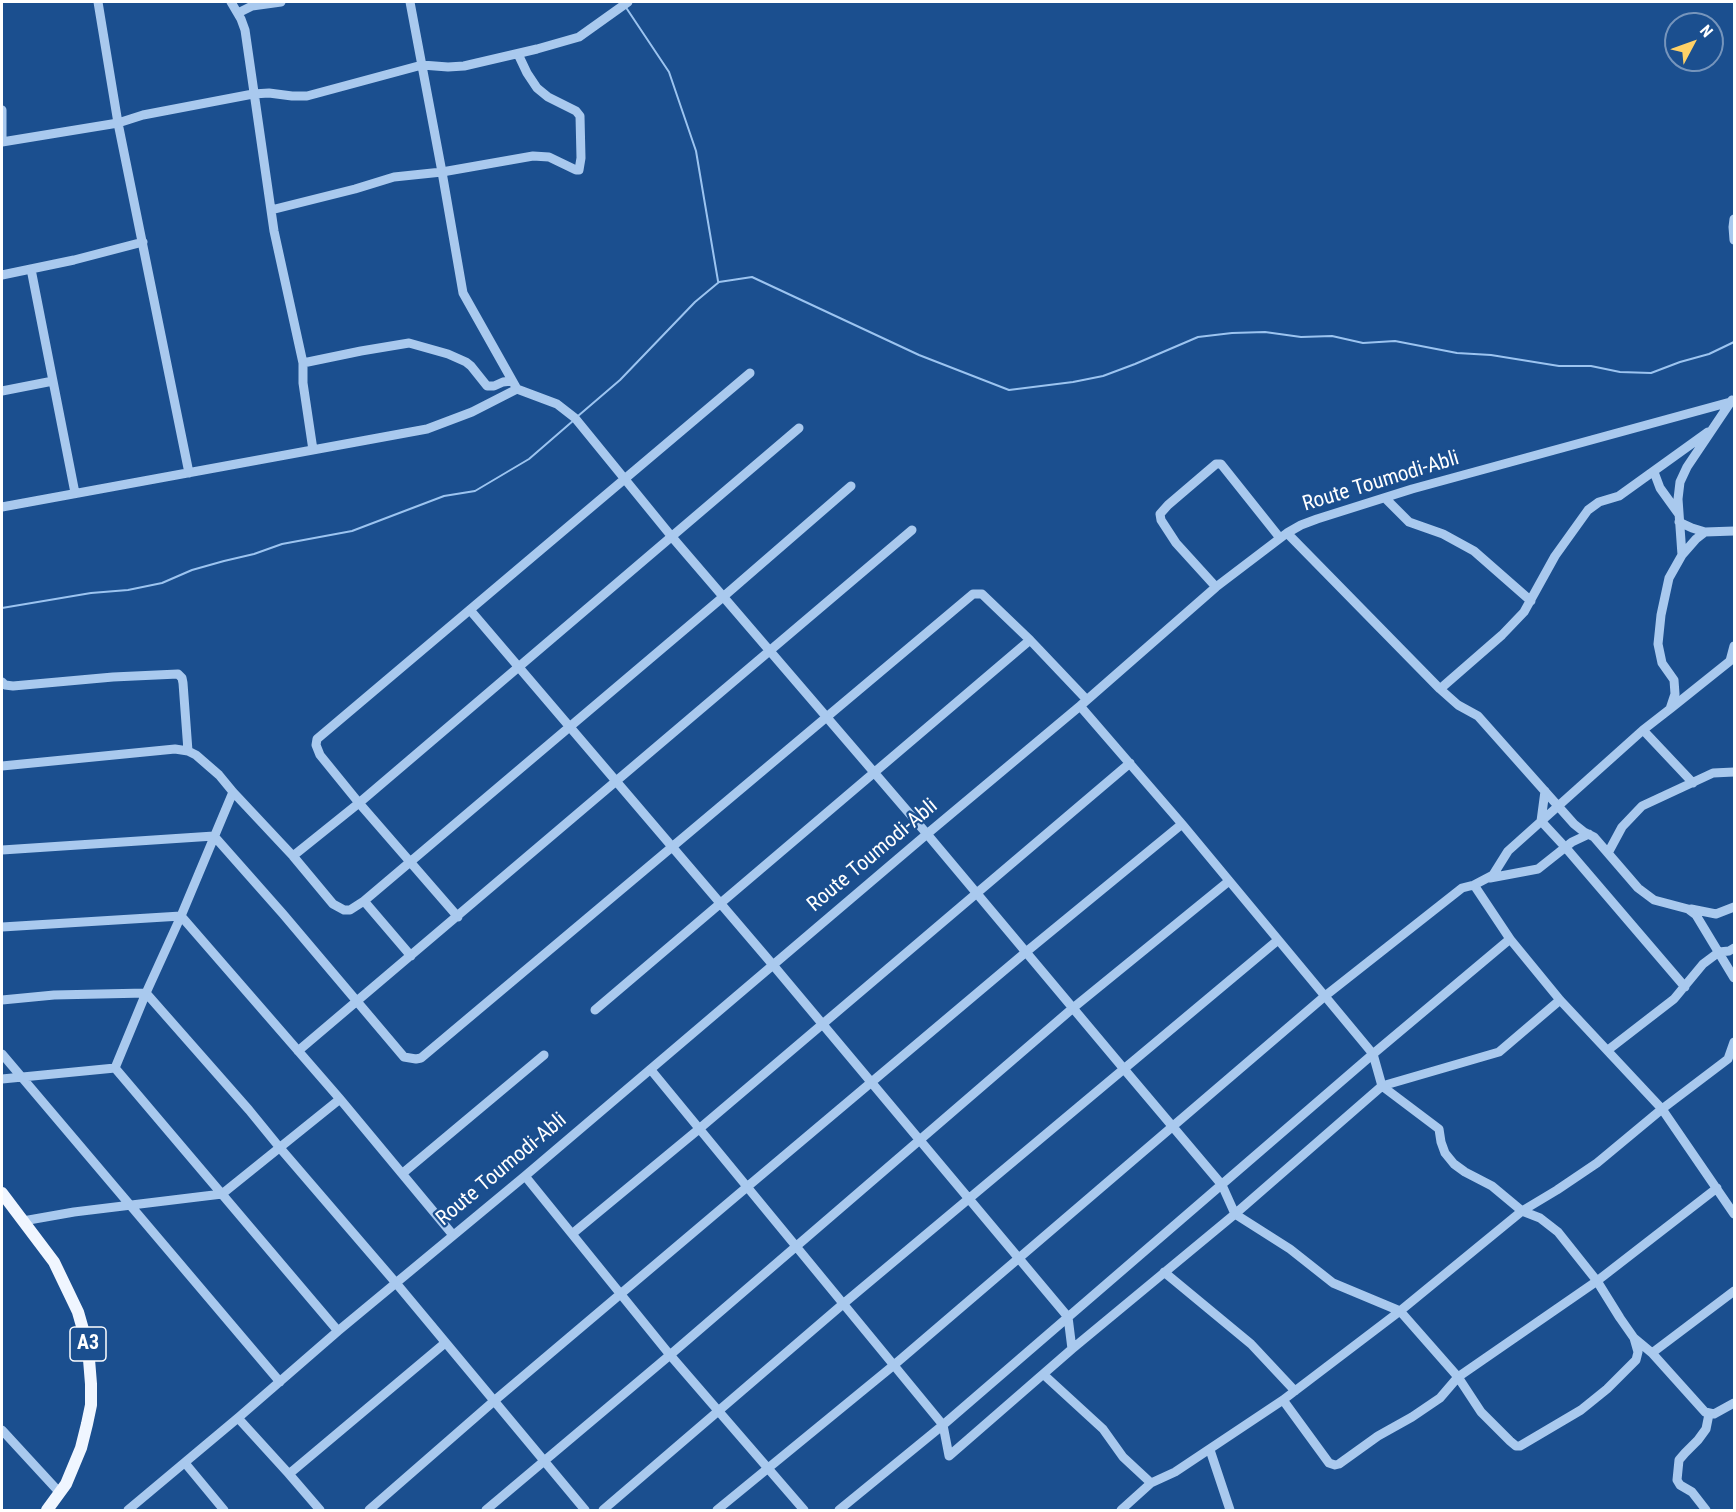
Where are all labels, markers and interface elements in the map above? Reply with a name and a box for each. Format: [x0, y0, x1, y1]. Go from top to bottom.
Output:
north arrow [1664, 12, 1724, 72]
text: N [1696, 21, 1717, 41]
street label: Route Toumodi-Abli [1300, 446, 1462, 518]
street label: Route Toumodi-Abli [803, 794, 943, 918]
street label: Route Toumodi-Abli [432, 1108, 572, 1232]
road number: A3 [70, 1327, 106, 1361]

